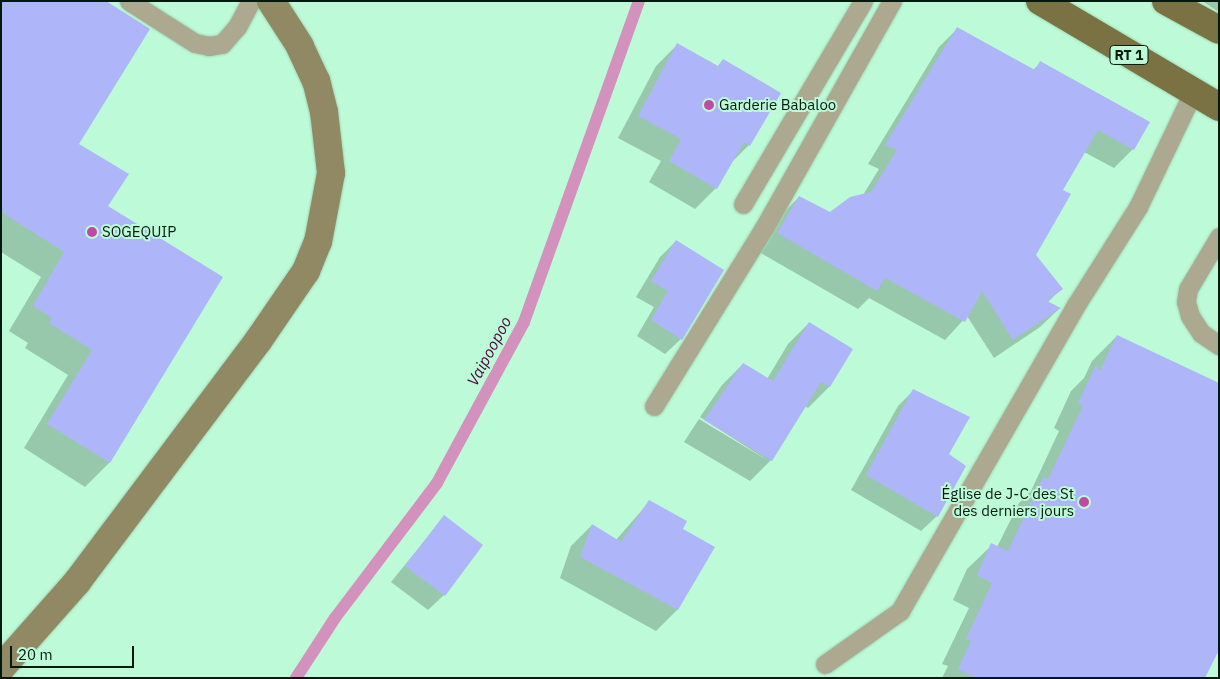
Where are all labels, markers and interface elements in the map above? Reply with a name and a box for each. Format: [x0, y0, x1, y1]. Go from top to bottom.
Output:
road number: RT 1 [1109, 44, 1149, 66]
place label: Garderie Babaloo [719, 96, 836, 114]
marker: Garderie Babaloo [703, 99, 715, 111]
place label: SOGEQUIP [102, 223, 176, 241]
marker: SOGEQUIP [86, 226, 98, 238]
water label: Vaipoopoo [463, 313, 515, 389]
place label: Église de J-C des St des derniers jours [942, 484, 1074, 519]
marker: Église de J-C des St des derniers jours [1078, 496, 1090, 508]
scale bar [12, 636, 136, 668]
text: 20 m [18, 645, 53, 664]

